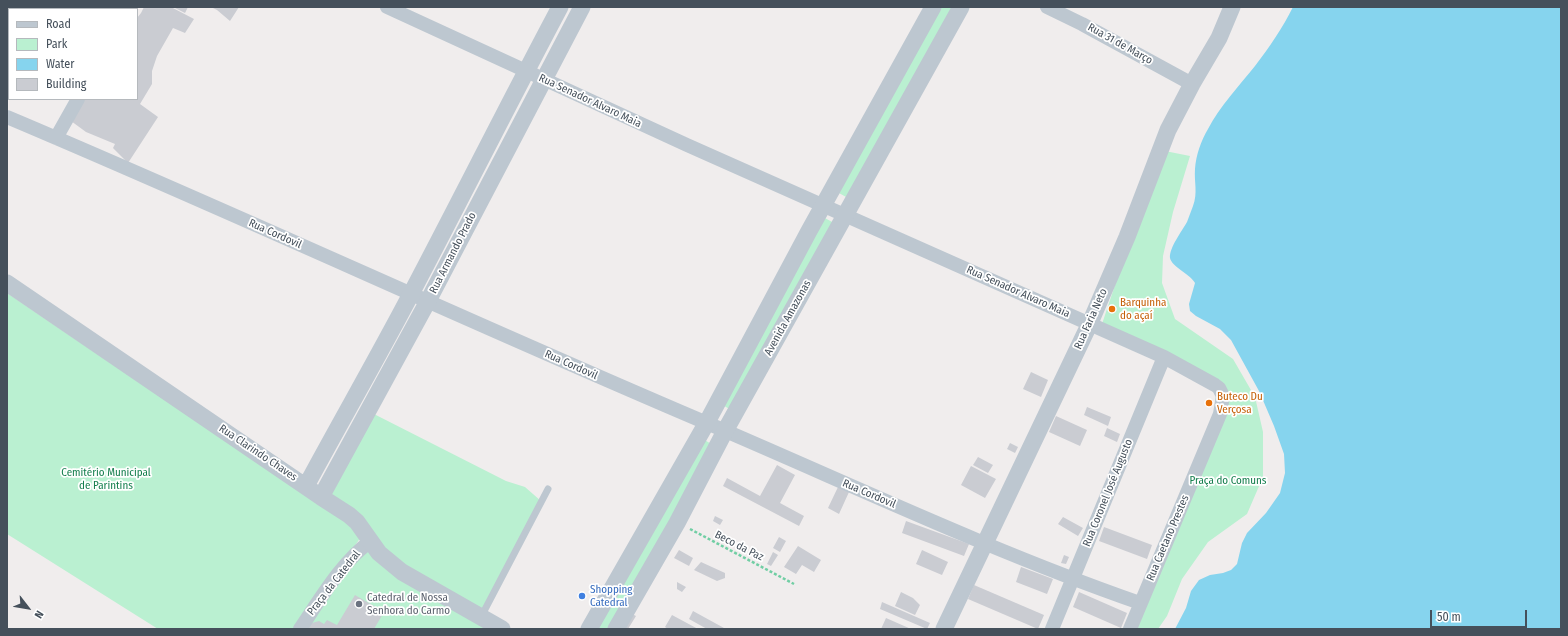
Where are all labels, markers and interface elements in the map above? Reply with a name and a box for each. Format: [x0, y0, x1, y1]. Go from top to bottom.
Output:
legend [8, 8, 138, 100]
text: Road [46, 17, 71, 31]
street label: Rua 31 de Março [1085, 21, 1155, 67]
text: Park [46, 37, 67, 51]
text: Water [46, 57, 74, 71]
street label: Rua Senador Alvaro Maia [537, 71, 643, 131]
text: Building [46, 77, 86, 91]
street label: Rua Armando Prado [427, 210, 479, 296]
street label: Rua Cordovil [246, 216, 304, 252]
street label: Rua Senador Alvaro Maia [964, 263, 1072, 321]
street label: Avenida Amazonas [762, 278, 814, 358]
street label: Rua Faria Neto [1072, 287, 1110, 351]
place label: Barquinha do açaí [1120, 296, 1166, 322]
marker: Barquinha do açaí [1107, 304, 1117, 314]
street label: Rua Cordovil [542, 347, 600, 383]
place label: Buteco Du Verçosa [1217, 390, 1263, 416]
marker: Buteco Du Verçosa [1204, 398, 1214, 408]
street label: Rua Clarindo Chaves [216, 422, 300, 484]
street label: Rua Coronel José Augusto [1080, 437, 1136, 549]
park label: Cemitério Municipal de Parintins [61, 466, 151, 492]
park label: Praça do Comuns [1189, 474, 1267, 488]
street label: Rua Cordovil [840, 477, 898, 511]
street label: Rua Caetano Prestes [1144, 493, 1192, 583]
street label: Beco da Paz [712, 528, 766, 564]
street label: Praça da Catedral [305, 548, 363, 618]
place label: Shopping Catedral [590, 583, 632, 609]
north arrow [8, 588, 48, 628]
place label: Catedral de Nossa Senhora do Carmo [367, 591, 450, 617]
marker: Shopping Catedral [577, 591, 587, 601]
marker: Catedral de Nossa Senhora do Carmo [354, 599, 364, 609]
scale bar [1432, 602, 1529, 628]
text: N [31, 608, 46, 621]
text: 50 m [1437, 610, 1461, 624]

